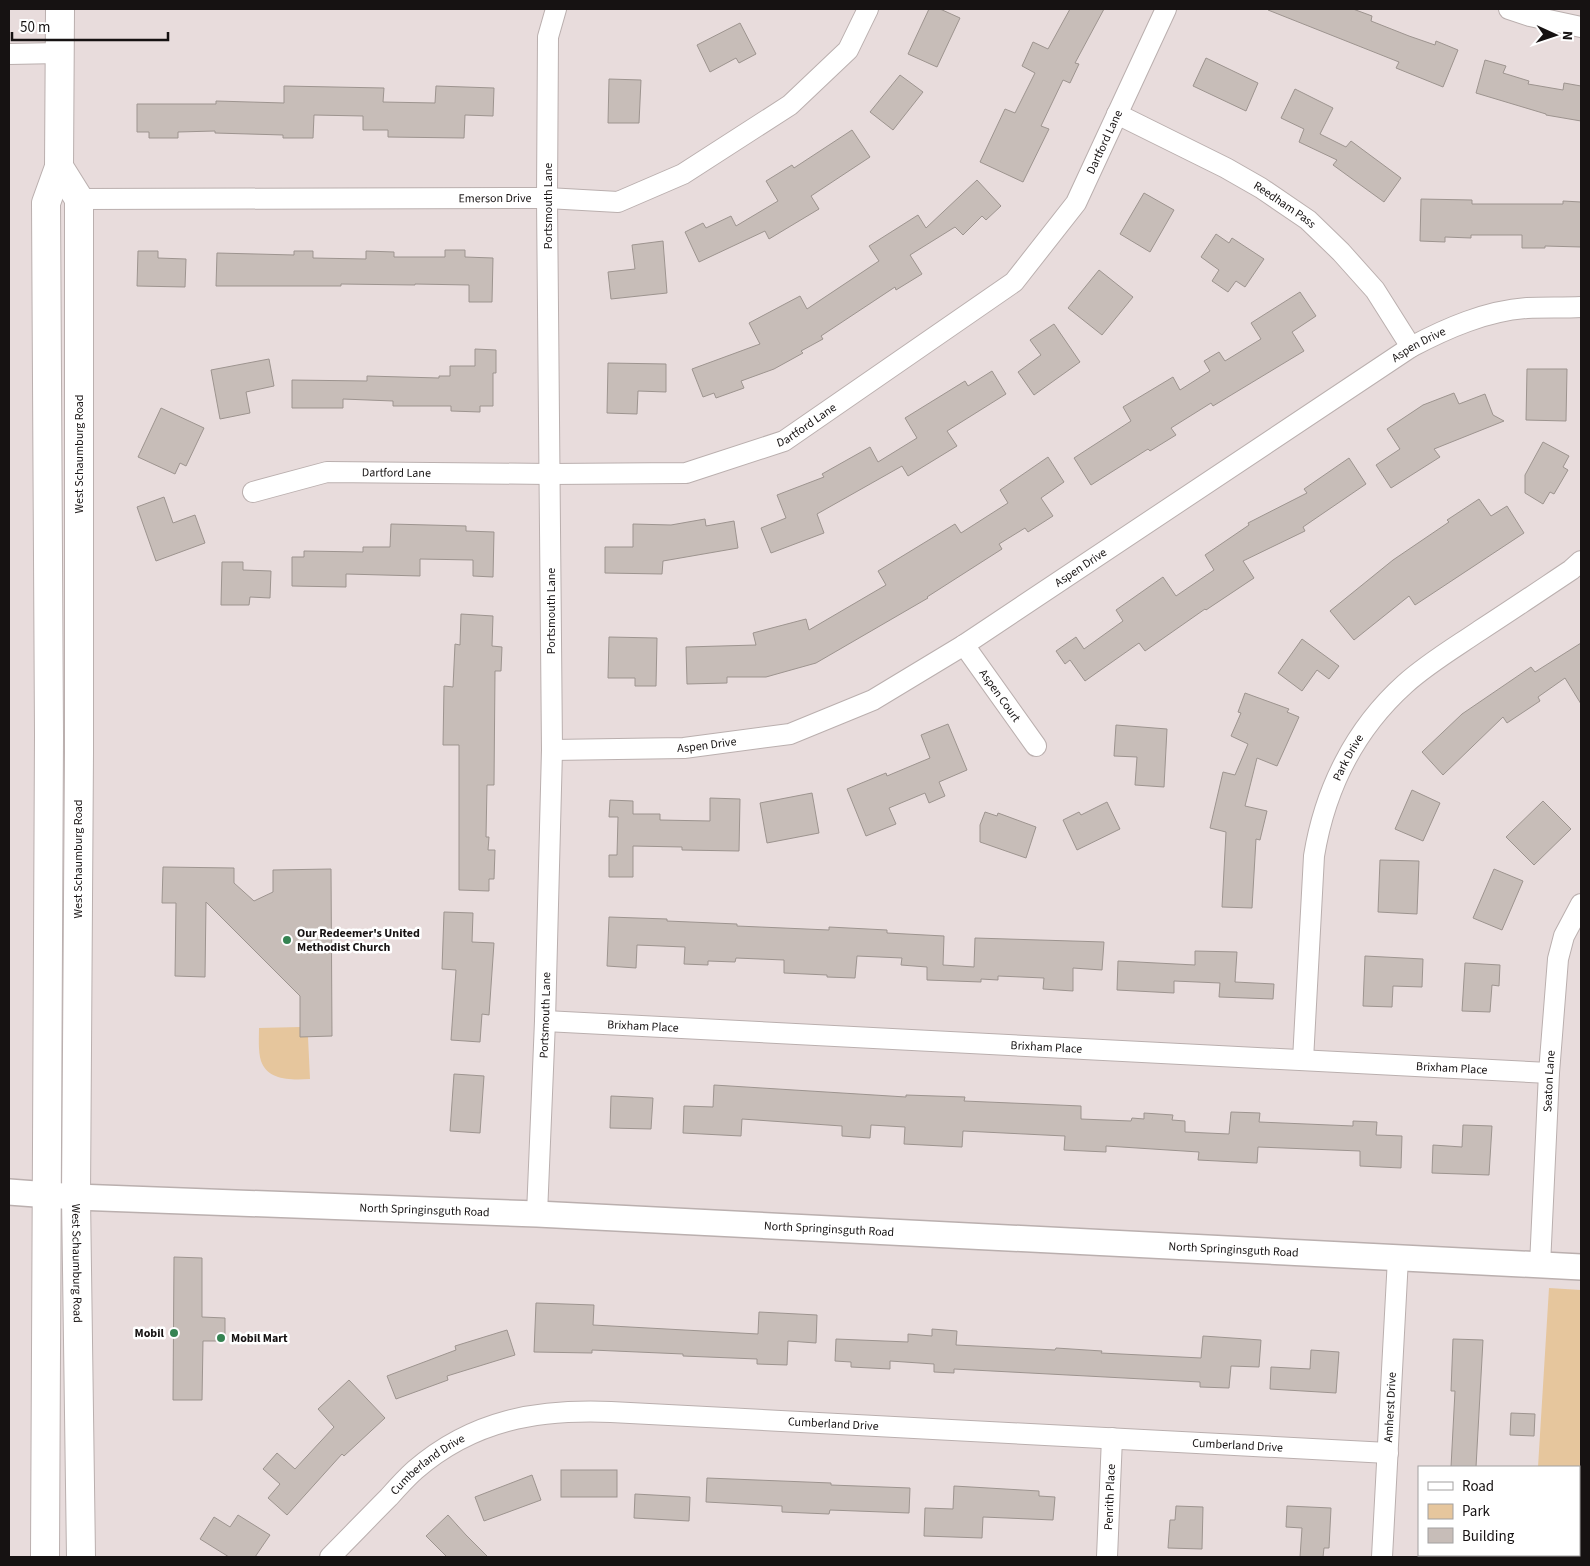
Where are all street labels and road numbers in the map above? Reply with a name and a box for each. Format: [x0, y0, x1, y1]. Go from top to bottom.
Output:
street label: Dartford Lane [1082, 107, 1127, 177]
street label: Portsmouth Lane [540, 163, 557, 249]
street label: Reedham Pass [1250, 177, 1320, 232]
street label: Emerson Drive [459, 190, 532, 207]
street label: Aspen Drive [1388, 323, 1448, 367]
street label: West Schaumburg Road [71, 395, 88, 513]
street label: Dartford Lane [775, 399, 840, 452]
street label: Dartford Lane [362, 464, 431, 482]
street label: Aspen Drive [1051, 544, 1110, 591]
street label: Portsmouth Lane [543, 568, 560, 654]
street label: Aspen Court [975, 666, 1024, 726]
street label: Park Drive [1329, 731, 1368, 784]
street label: Aspen Drive [677, 733, 737, 757]
street label: West Schaumburg Road [70, 800, 87, 918]
street label: Portsmouth Lane [535, 972, 555, 1059]
street label: Brixham Place [607, 1016, 679, 1037]
street label: Brixham Place [1010, 1037, 1083, 1058]
street label: Seaton Lane [1539, 1050, 1560, 1113]
street label: Brixham Place [1416, 1058, 1488, 1079]
street label: North Springinsguth Road [359, 1199, 490, 1221]
street label: West Schaumburg Road [67, 1204, 86, 1323]
street label: North Springinsguth Road [764, 1218, 895, 1241]
street label: North Springinsguth Road [1168, 1238, 1299, 1262]
street label: Amherst Drive [1380, 1372, 1401, 1443]
street label: Cumberland Drive [787, 1413, 879, 1435]
street label: Cumberland Drive [387, 1430, 468, 1499]
street label: Cumberland Drive [1192, 1435, 1283, 1456]
street label: Penrith Place [1100, 1464, 1120, 1531]

